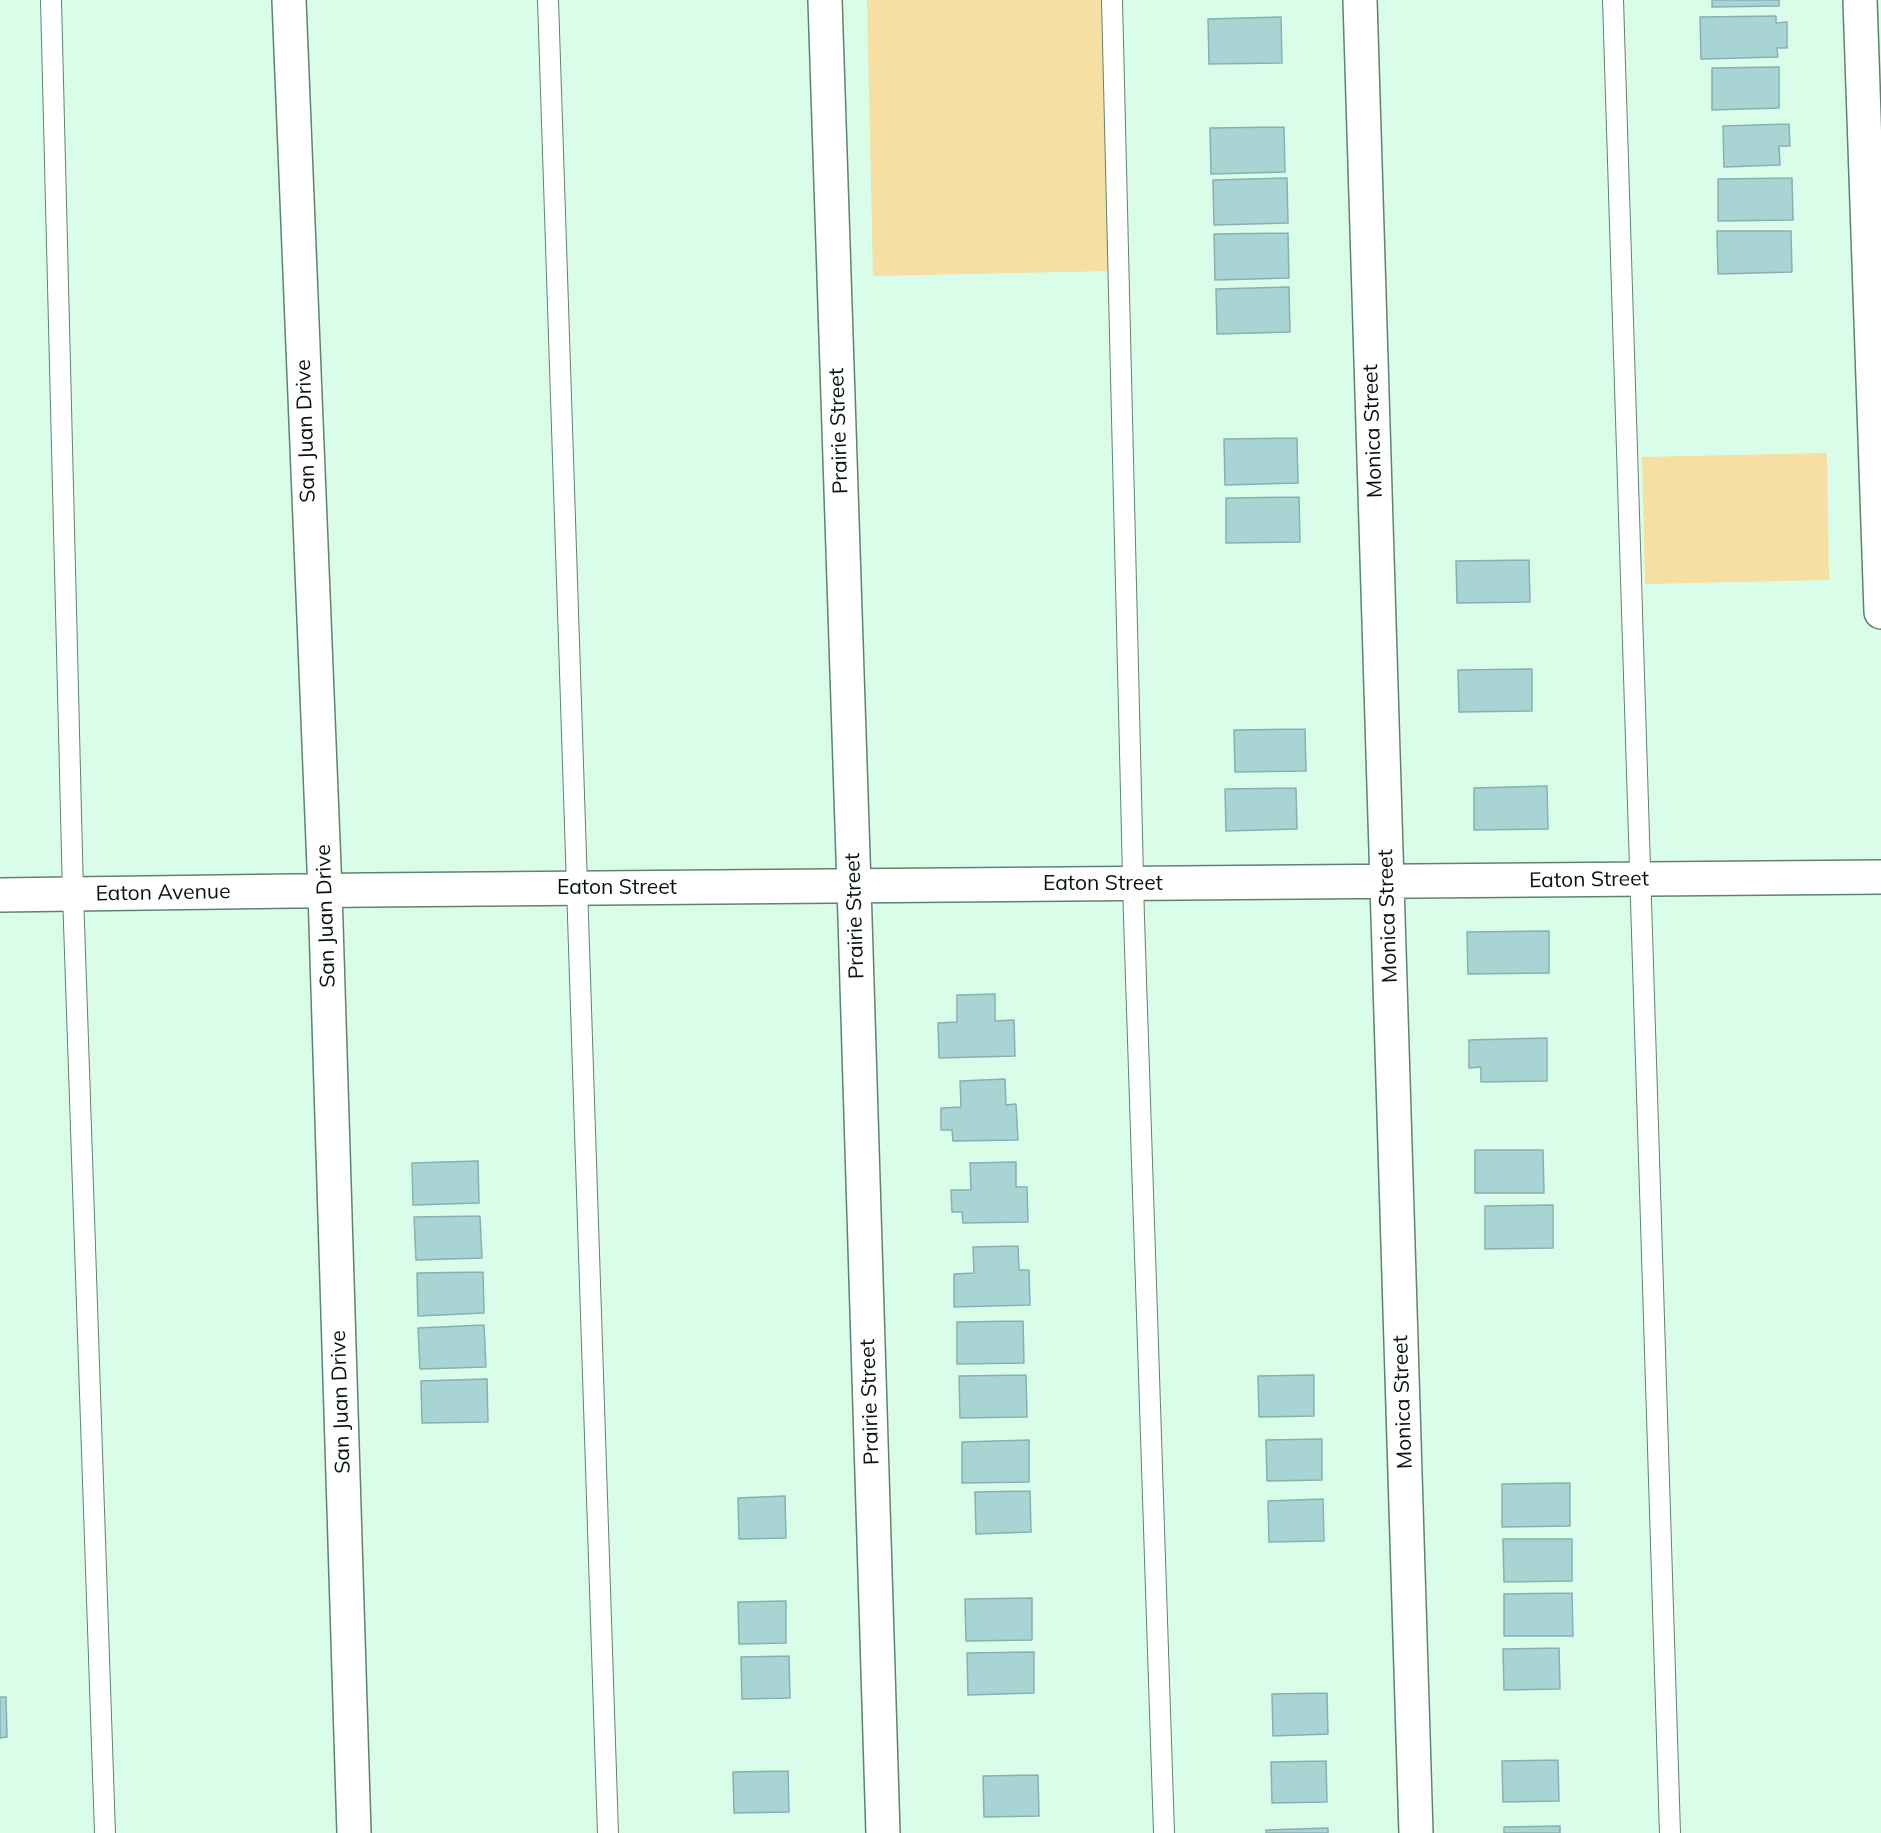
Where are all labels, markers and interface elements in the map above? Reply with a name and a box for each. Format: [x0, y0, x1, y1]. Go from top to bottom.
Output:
street label: San Juan Drive [291, 359, 321, 503]
street label: Monica Street [1358, 364, 1388, 498]
street label: Prairie Street [824, 368, 854, 494]
street label: San Juan Drive [311, 844, 341, 988]
street label: Monica Street [1373, 849, 1403, 983]
street label: Prairie Street [840, 853, 870, 979]
street label: Eaton Street [1529, 866, 1649, 894]
street label: Eaton Street [1043, 871, 1163, 897]
street label: Eaton Street [557, 875, 677, 901]
street label: Eaton Avenue [95, 879, 231, 907]
street label: San Juan Drive [326, 1330, 356, 1474]
street label: Monica Street [1388, 1335, 1418, 1469]
street label: Prairie Street [855, 1339, 885, 1465]

